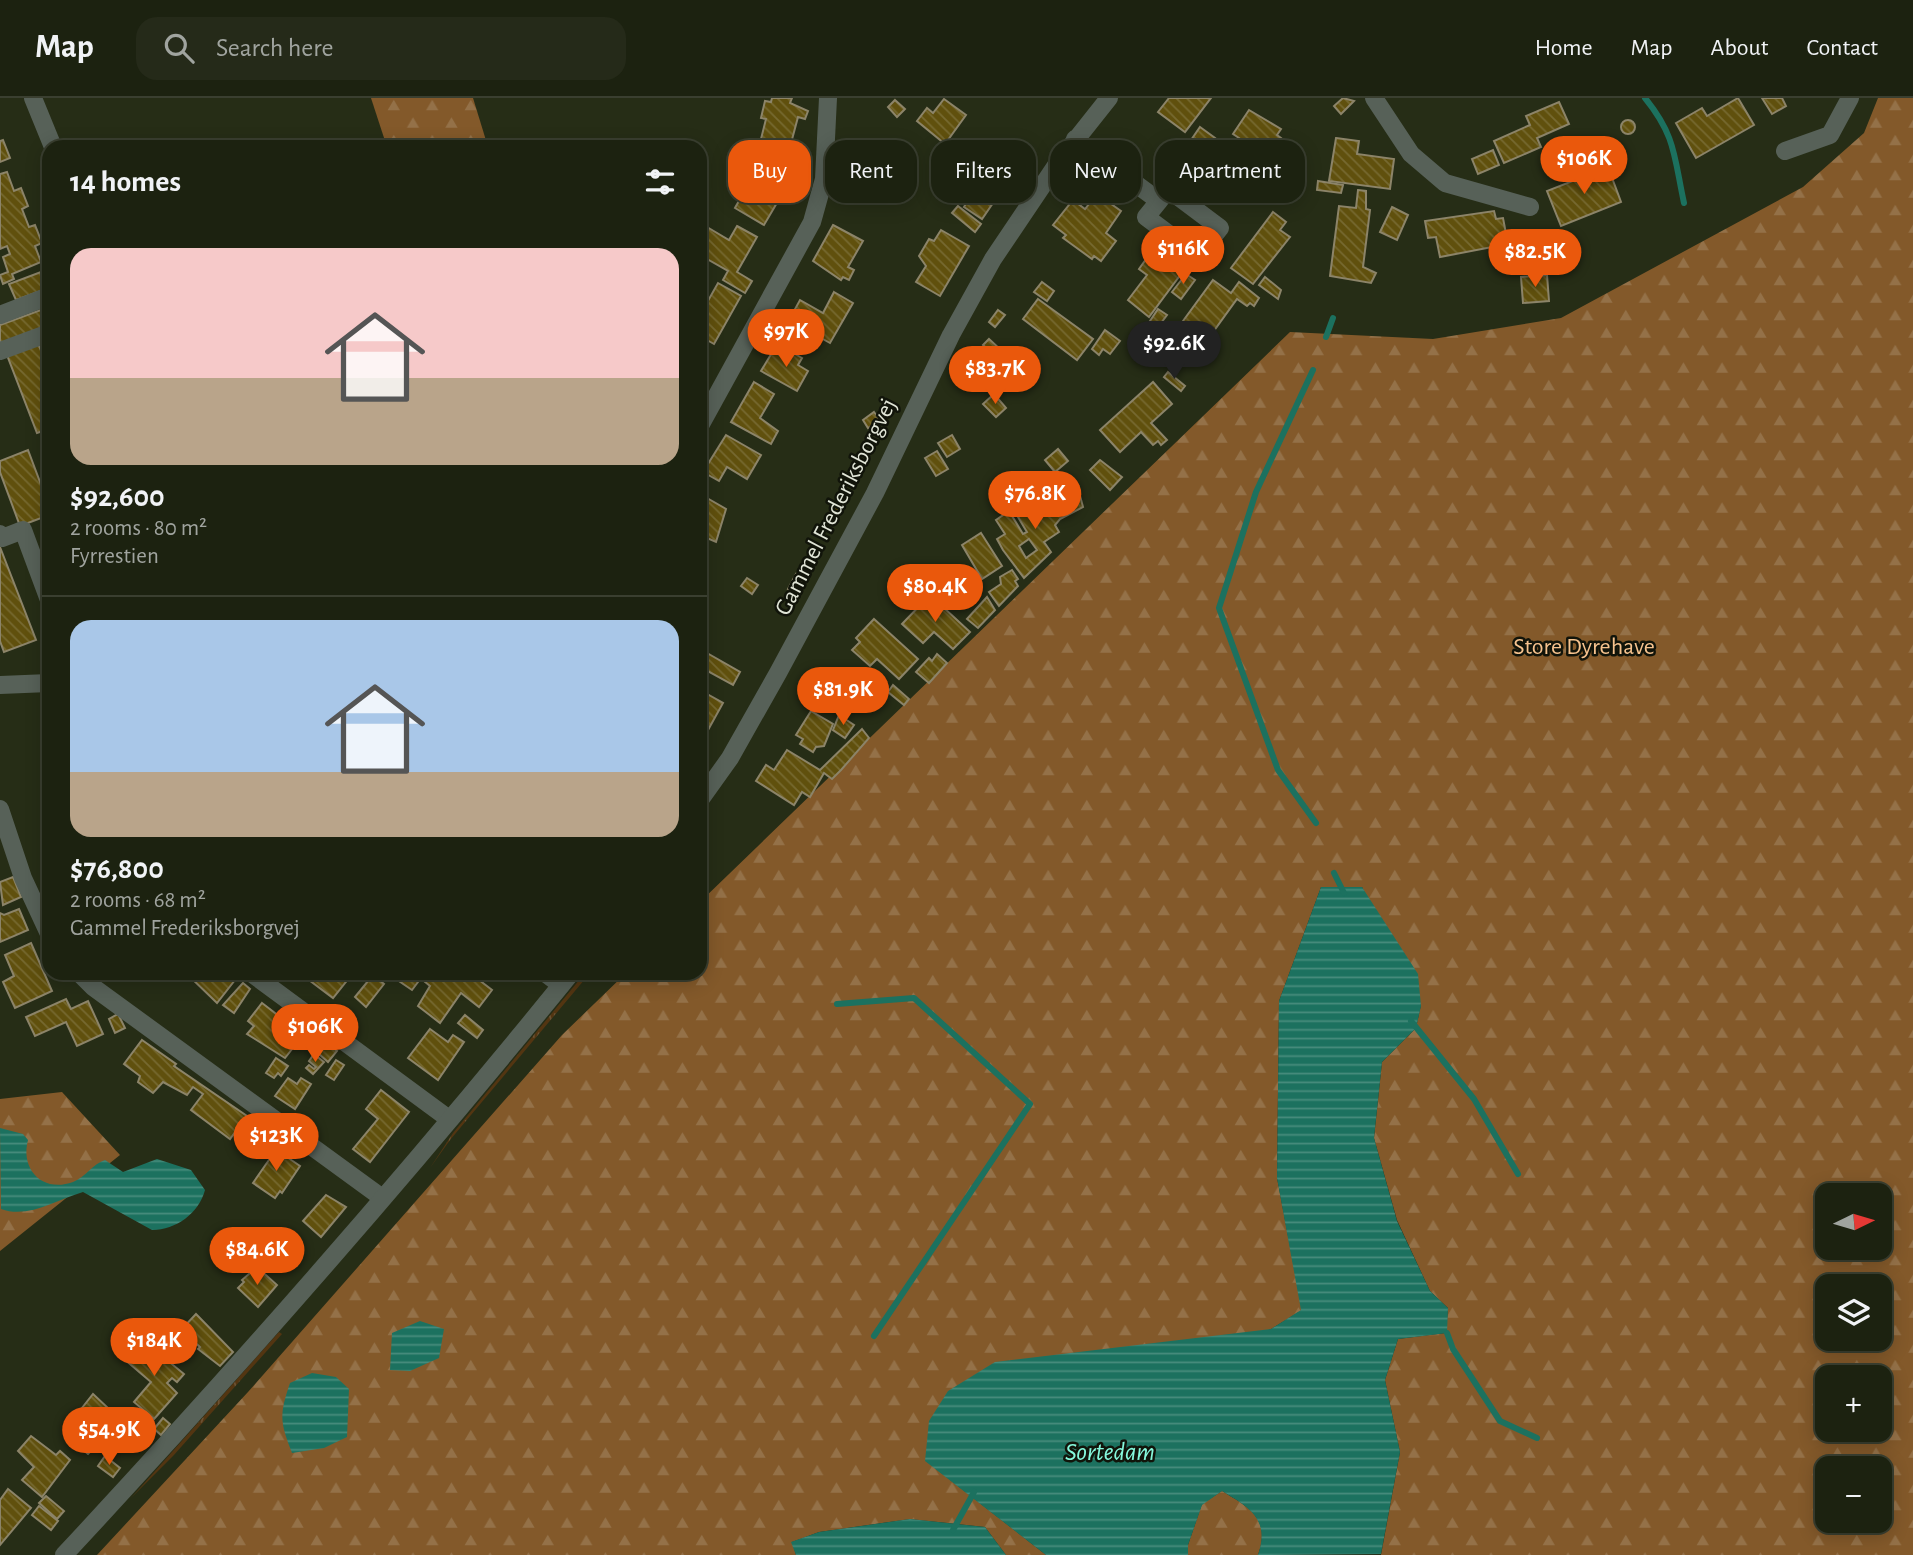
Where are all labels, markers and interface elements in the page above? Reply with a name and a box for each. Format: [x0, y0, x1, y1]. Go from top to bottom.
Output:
search box [136, 17, 626, 80]
icon: search [160, 29, 198, 67]
text: Map [35, 31, 94, 64]
text: Search here [216, 35, 334, 61]
text: Home [1535, 36, 1593, 60]
text: Map [1631, 36, 1673, 60]
text: About [1711, 36, 1768, 60]
text: Contact [1806, 36, 1878, 60]
pin: $106K [1535, 136, 1633, 196]
chip: Buy [728, 140, 811, 203]
chip: Rent [825, 140, 917, 203]
chip: Filters [931, 140, 1036, 203]
chip: New [1050, 140, 1141, 203]
chip: Apartment [1155, 140, 1305, 203]
text: $106K [1556, 147, 1612, 170]
icon: filters [641, 163, 679, 201]
text: 14 homes [70, 167, 181, 197]
pin: $116K [1134, 226, 1232, 286]
pin: $82.5K [1478, 230, 1592, 289]
text: $116K [1157, 237, 1209, 260]
text: $82.5K [1504, 240, 1566, 263]
icon: home [312, 294, 438, 420]
pin: $97K [745, 310, 827, 369]
text: $97K [764, 320, 808, 343]
pin: $92.6K [1117, 322, 1231, 381]
text: $92.6K [1143, 332, 1205, 355]
pin: $83.7K [938, 346, 1052, 406]
text: $83.7K [965, 357, 1025, 380]
street label: Gammel Frederiksborgvej [771, 395, 901, 619]
pin: $76.8K [978, 472, 1092, 531]
text: $92,600 [70, 482, 165, 512]
text: $76.8K [1004, 482, 1066, 505]
text: 2 rooms · 80 m² [70, 517, 207, 540]
text: Fyrrestien [70, 545, 159, 568]
pin: $80.4K [878, 564, 992, 624]
text: $80.4K [903, 575, 967, 598]
park label: Store Dyrehave [1513, 635, 1655, 659]
icon: home [312, 666, 438, 792]
pin: $81.9K [786, 668, 900, 727]
text: $81.9K [813, 678, 873, 701]
text: $76,800 [70, 854, 164, 884]
text: 2 rooms · 68 m² [70, 889, 206, 912]
text: Gammel Frederiksborgvej [70, 917, 300, 940]
pin: $106K [266, 1004, 364, 1064]
text: $106K [287, 1015, 343, 1038]
pin: $123K [227, 1114, 325, 1173]
text: $123K [250, 1124, 302, 1147]
north arrow [1815, 1183, 1892, 1260]
map controls [1815, 1183, 1892, 1533]
pin: $84.6K [200, 1228, 314, 1287]
text: $84.6K [225, 1238, 289, 1261]
button: layers [1815, 1274, 1892, 1351]
pin: $184K [105, 1318, 203, 1378]
text: $184K [127, 1329, 181, 1352]
button: + [1815, 1365, 1892, 1442]
pin: $54.9K [52, 1408, 166, 1467]
text: $54.9K [78, 1418, 140, 1441]
water label: Sortedam [1065, 1439, 1155, 1465]
button: − [1815, 1456, 1892, 1533]

